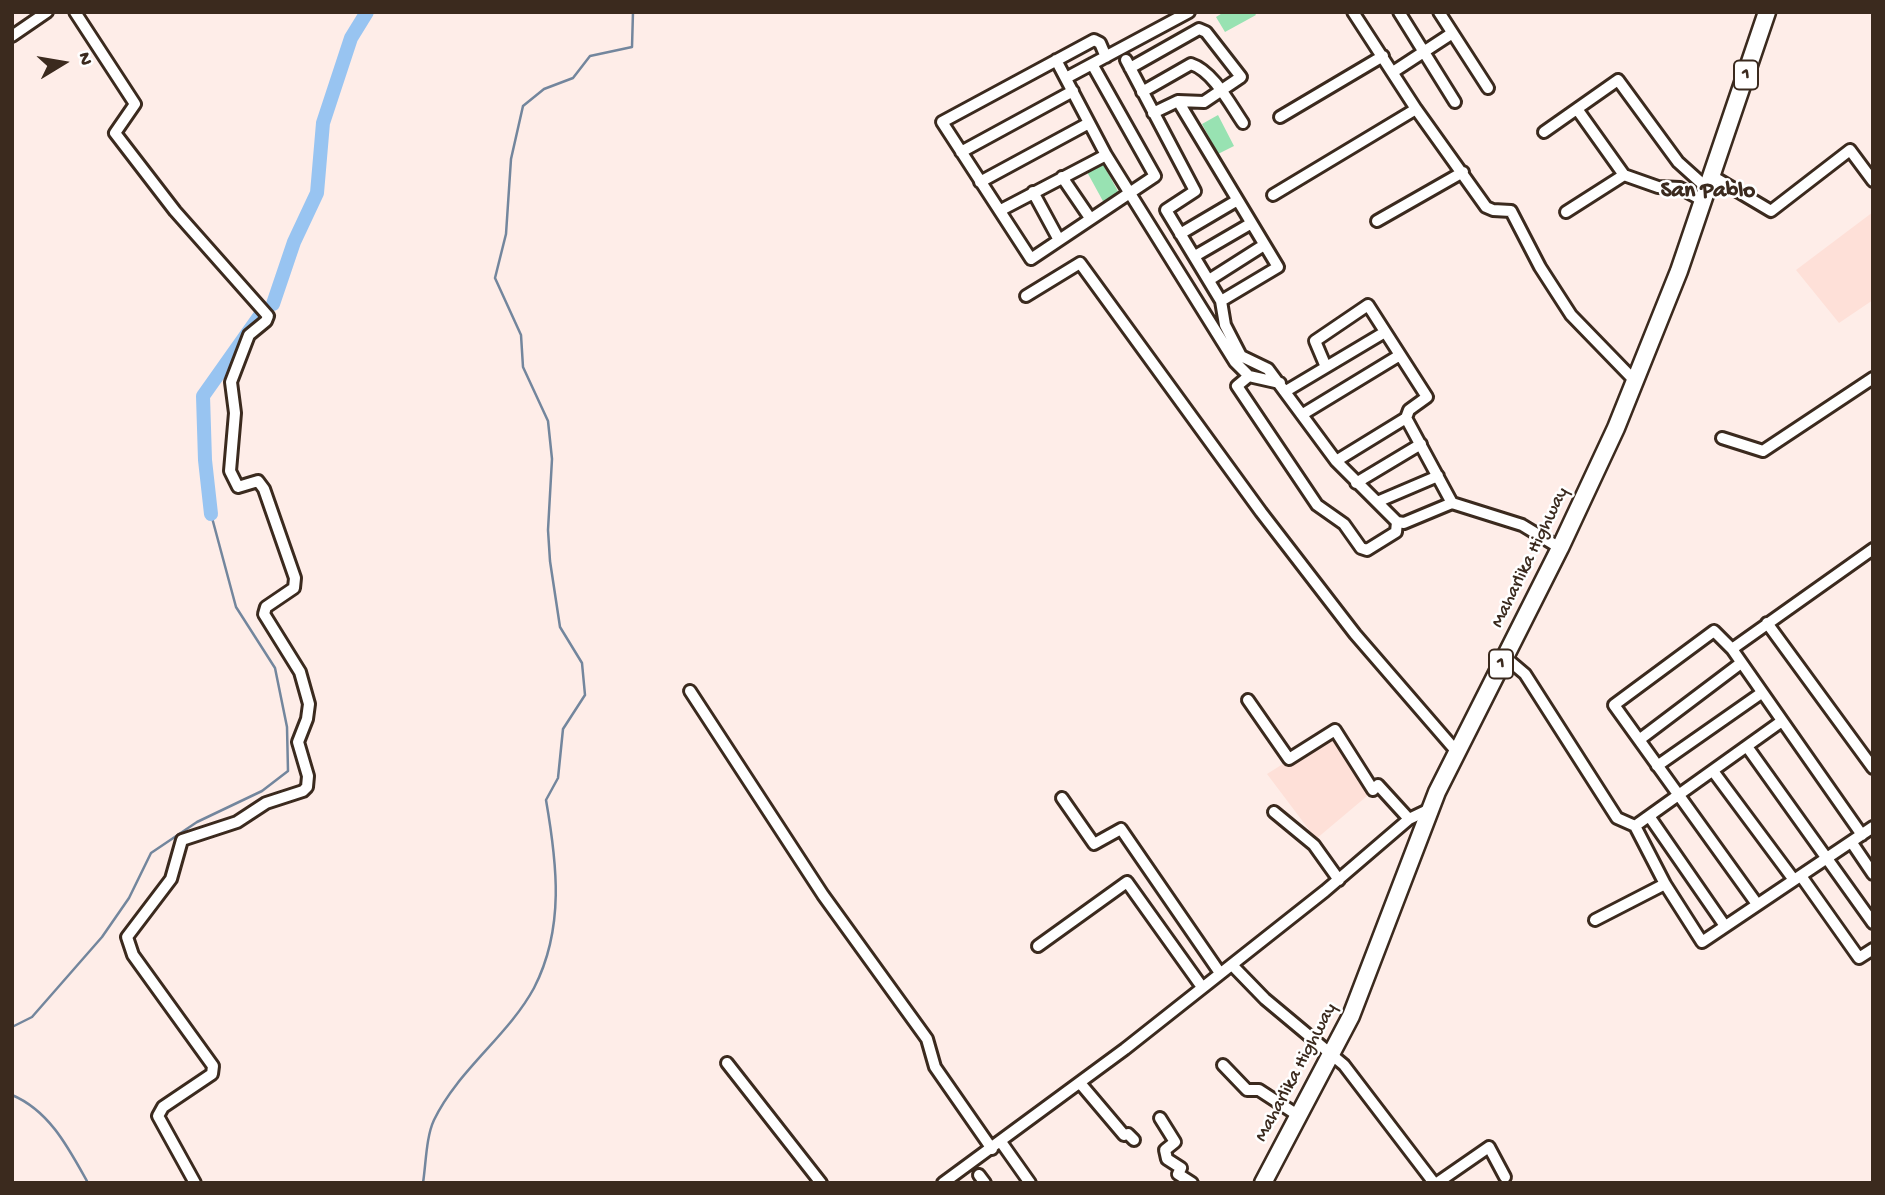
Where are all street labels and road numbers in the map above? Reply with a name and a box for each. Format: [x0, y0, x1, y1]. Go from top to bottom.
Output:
road number: 1 [1734, 60, 1758, 90]
street label: Maharlika Highway [1487, 484, 1575, 632]
road number: 1 [1489, 650, 1513, 678]
street label: Maharlika Highway [1251, 1000, 1343, 1146]

